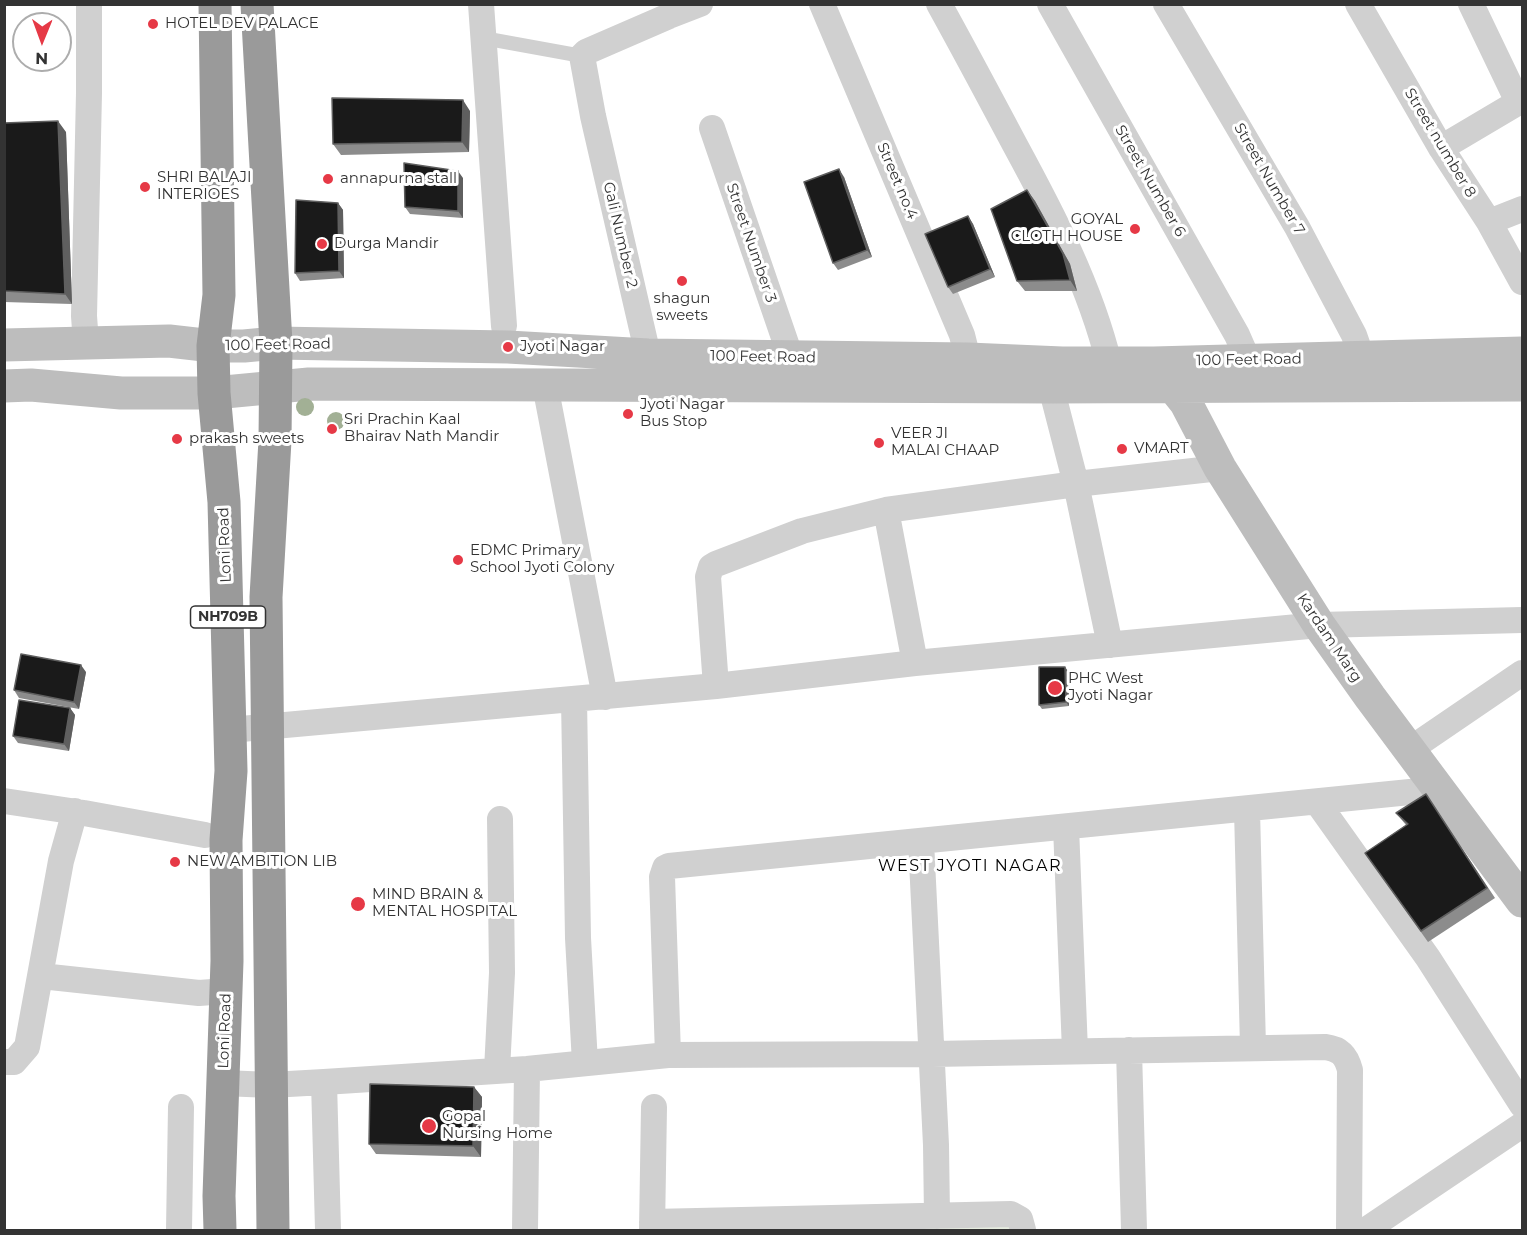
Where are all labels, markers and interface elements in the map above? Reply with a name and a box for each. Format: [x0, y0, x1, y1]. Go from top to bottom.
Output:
north arrow [12, 12, 72, 72]
place label: HOTEL DEV PALACE [165, 15, 319, 33]
marker: HOTEL DEV PALACE [146, 17, 160, 31]
text: N [35, 49, 48, 68]
street label: Street number 8 [1400, 85, 1480, 201]
street label: Street Number 7 [1230, 120, 1308, 238]
street label: Street Number 6 [1111, 122, 1189, 240]
street label: Street no.4 [873, 140, 921, 222]
place label: SHRI BALAJI INTERIOES [157, 169, 252, 204]
place label: annapurna stall [340, 170, 457, 188]
marker: annapurna stall [321, 172, 335, 186]
marker: SHRI BALAJI INTERIOES [138, 180, 152, 194]
street label: Gali Number 2 [599, 180, 641, 290]
street label: Street Number 3 [722, 181, 780, 305]
place label: GOYAL CLOTH HOUSE [1011, 211, 1123, 246]
marker: GOYAL CLOTH HOUSE [1128, 222, 1142, 236]
place label: Durga Mandir [334, 235, 439, 253]
marker: Durga Mandir [315, 237, 329, 251]
marker: shagun sweets [675, 274, 689, 288]
place label: shagun sweets [654, 290, 710, 325]
street label: 100 Feet Road [225, 335, 331, 355]
place label: Jyoti Nagar [520, 338, 605, 356]
marker: Jyoti Nagar [501, 340, 515, 354]
street label: 100 Feet Road [710, 347, 816, 367]
street label: 100 Feet Road [1196, 350, 1302, 370]
place label: Jyoti Nagar Bus Stop [640, 396, 725, 431]
marker: Jyoti Nagar Bus Stop [621, 407, 635, 421]
place label: Sri Prachin Kaal Bhairav Nath Mandir [344, 411, 499, 446]
marker: Sri Prachin Kaal Bhairav Nath Mandir [325, 422, 339, 436]
place label: VEER JI MALAI CHAAP [891, 425, 999, 460]
place label: prakash sweets [189, 430, 304, 448]
marker: prakash sweets [170, 432, 184, 446]
marker: VEER JI MALAI CHAAP [872, 436, 886, 450]
place label: VMART [1134, 440, 1189, 458]
marker: VMART [1115, 442, 1129, 456]
street label: Loni Road [215, 507, 235, 583]
place label: EDMC Primary School Jyoti Colony [470, 542, 614, 577]
marker: EDMC Primary School Jyoti Colony [451, 553, 465, 567]
street label: Kardam Marg [1293, 590, 1365, 686]
road number: NH709B [190, 606, 266, 628]
place label: PHC West Jyoti Nagar [1068, 670, 1153, 705]
marker: PHC West Jyoti Nagar [1046, 679, 1064, 697]
place label: NEW AMBITION LIB [187, 853, 337, 871]
marker: NEW AMBITION LIB [168, 855, 182, 869]
district label: WEST JYOTI NAGAR [878, 856, 1062, 876]
place label: MIND BRAIN & MENTAL HOSPITAL [372, 886, 517, 921]
marker: MIND BRAIN & MENTAL HOSPITAL [349, 895, 367, 913]
street label: Loni Road [215, 993, 235, 1069]
place label: Gopal Nursing Home [442, 1108, 553, 1143]
marker: Gopal Nursing Home [420, 1117, 438, 1135]

